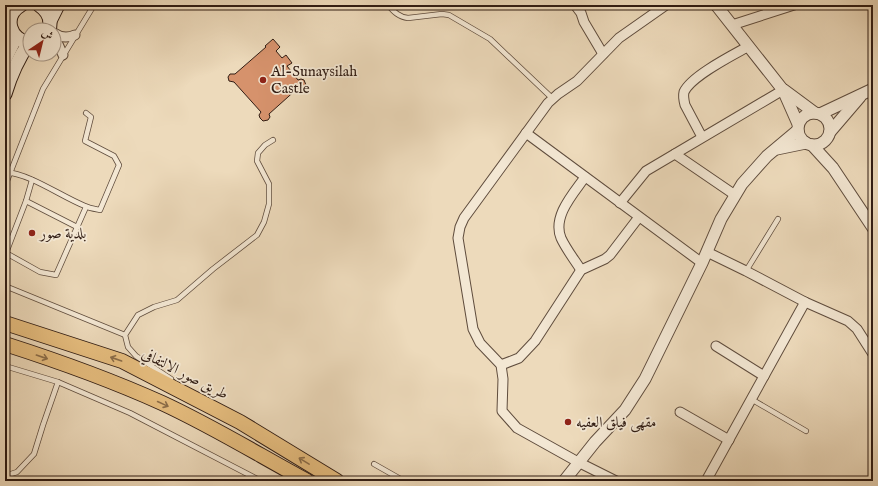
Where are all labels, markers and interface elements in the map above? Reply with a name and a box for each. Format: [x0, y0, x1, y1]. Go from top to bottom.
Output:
north arrow [22, 22, 62, 62]
text: ش [39, 26, 56, 44]
place label: Al-Sunaysilah Castle [270, 62, 357, 98]
marker: Al-Sunaysilah Castle [258, 75, 268, 85]
place label: بلدية صور [38, 224, 87, 243]
marker: بلدية صور [27, 228, 37, 238]
street label: طريق صور الالتفافي [138, 344, 231, 406]
one-way arrow [36, 353, 48, 361]
one-way arrow [110, 355, 123, 362]
one-way arrow [157, 401, 169, 408]
place label: مقهى فيلق العفيه [576, 413, 656, 433]
marker: مقهى فيلق العفيه [563, 417, 573, 427]
one-way arrow [298, 456, 310, 464]

